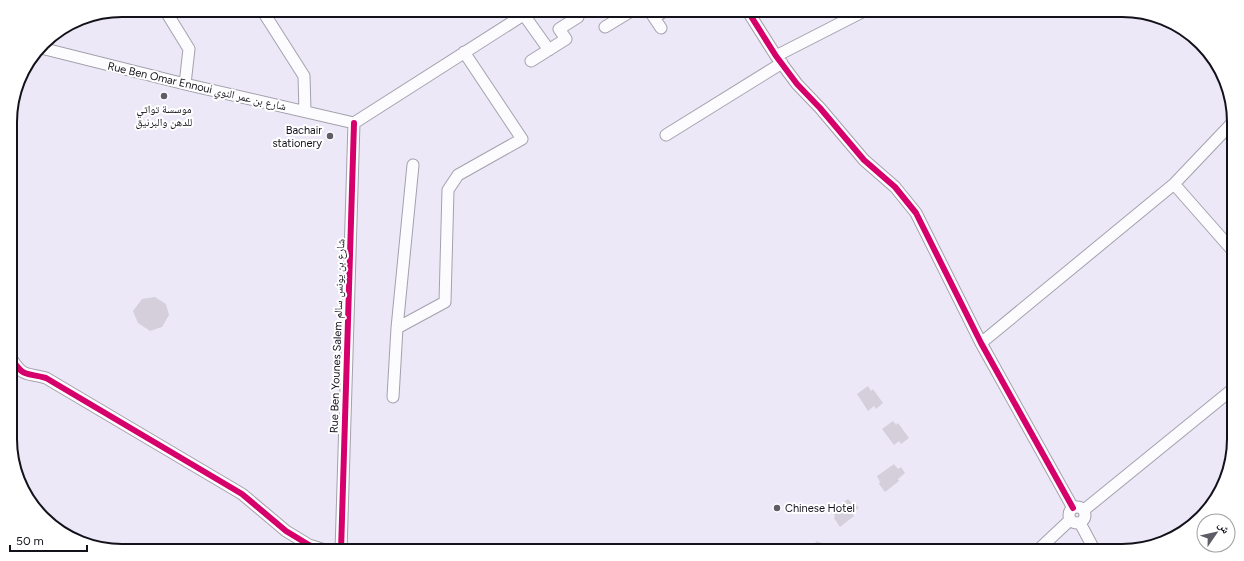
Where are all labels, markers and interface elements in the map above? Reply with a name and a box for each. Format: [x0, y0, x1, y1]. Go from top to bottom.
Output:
street label: Rue Ben Omar Ennoui شارع بن عمر النوي [106, 60, 288, 115]
marker: موسسة تواتي للدهن والبرنيق [159, 91, 169, 101]
place label: موسسة تواتي للدهن والبرنيق [136, 103, 192, 129]
place label: Bachair stationery [272, 124, 322, 150]
marker: Bachair stationery [325, 131, 335, 141]
street label: Rue Ben Younes Salem شارع بن يونس سالم [328, 239, 348, 433]
place label: Chinese Hotel [785, 502, 855, 515]
marker: Chinese Hotel [772, 503, 782, 513]
north arrow [1196, 513, 1236, 553]
text: ش [1214, 519, 1233, 537]
scale bar [10, 527, 87, 553]
text: 50 m [16, 534, 44, 548]

